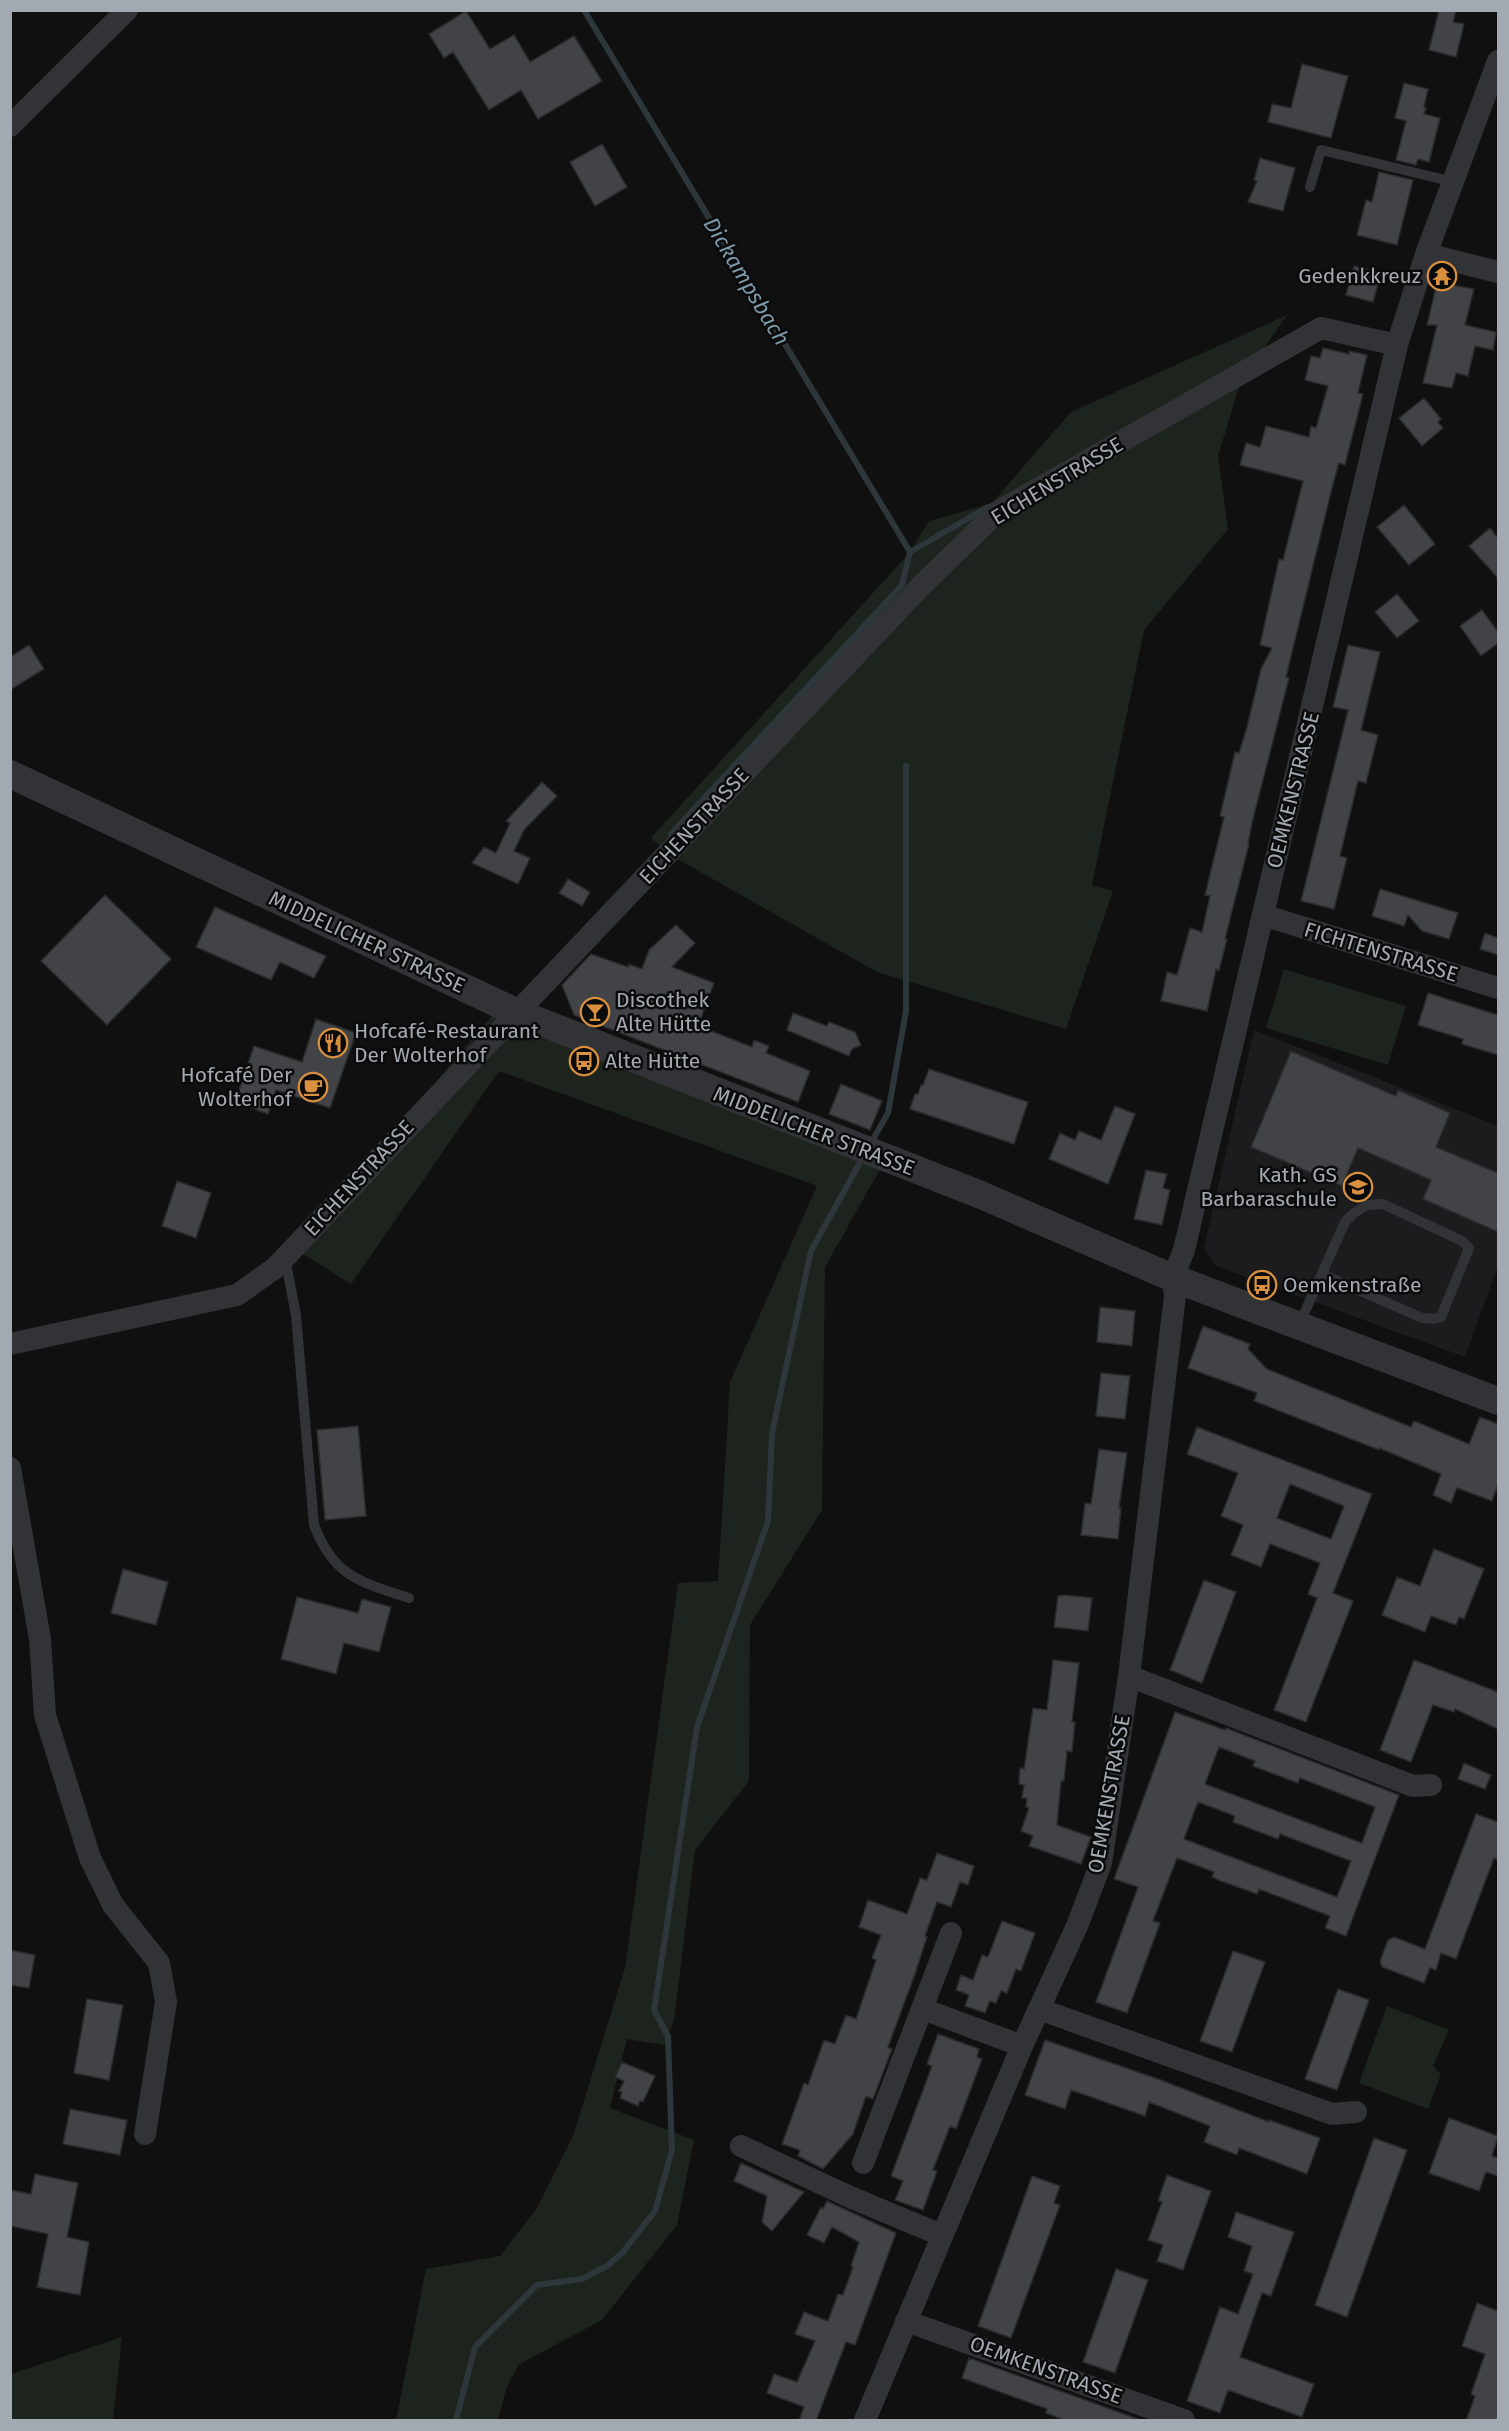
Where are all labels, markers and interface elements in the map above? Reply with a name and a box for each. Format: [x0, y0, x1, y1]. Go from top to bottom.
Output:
water label: Dickampsbach [698, 212, 795, 350]
temple icon: Gedenkkreuz [1426, 260, 1458, 292]
place label: Gedenkkreuz [1298, 263, 1421, 289]
street label: EICHENSTRASSE [986, 431, 1128, 531]
street label: OEMKENSTRASSE [1261, 709, 1325, 871]
street label: EICHENSTRASSE [634, 762, 754, 890]
street label: MIDDELICHER STRASSE [265, 885, 469, 999]
street label: FICHTENSTRASSE [1301, 916, 1461, 988]
place label: Discothek Alte Hütte [616, 987, 711, 1037]
bar icon: Discothek Alte Hütte [579, 996, 611, 1028]
place label: Hofcafé-Restaurant Der Wolterhof [354, 1018, 539, 1068]
restaurant icon: Hofcafé-Restaurant Der Wolterhof [317, 1027, 349, 1059]
bus stop icon: Alte Hütte [568, 1045, 600, 1077]
place label: Alte Hütte [605, 1048, 700, 1074]
place label: Hofcafé Der Wolterhof [180, 1062, 294, 1112]
cafe icon: Hofcafé Der Wolterhof [297, 1071, 329, 1103]
street label: MIDDELICHER STRASSE [710, 1081, 918, 1181]
street label: EICHENSTRASSE [299, 1114, 419, 1242]
place label: Kath. GS Barbaraschule [1201, 1162, 1337, 1212]
school or university icon: Kath. GS Barbaraschule [1342, 1171, 1374, 1203]
bus stop icon: Oemkenstraße [1246, 1269, 1278, 1301]
place label: Oemkenstraße [1283, 1272, 1421, 1298]
street label: OEMKENSTRASSE [1082, 1713, 1136, 1875]
street label: OEMKENSTRASSE [966, 2330, 1126, 2410]

